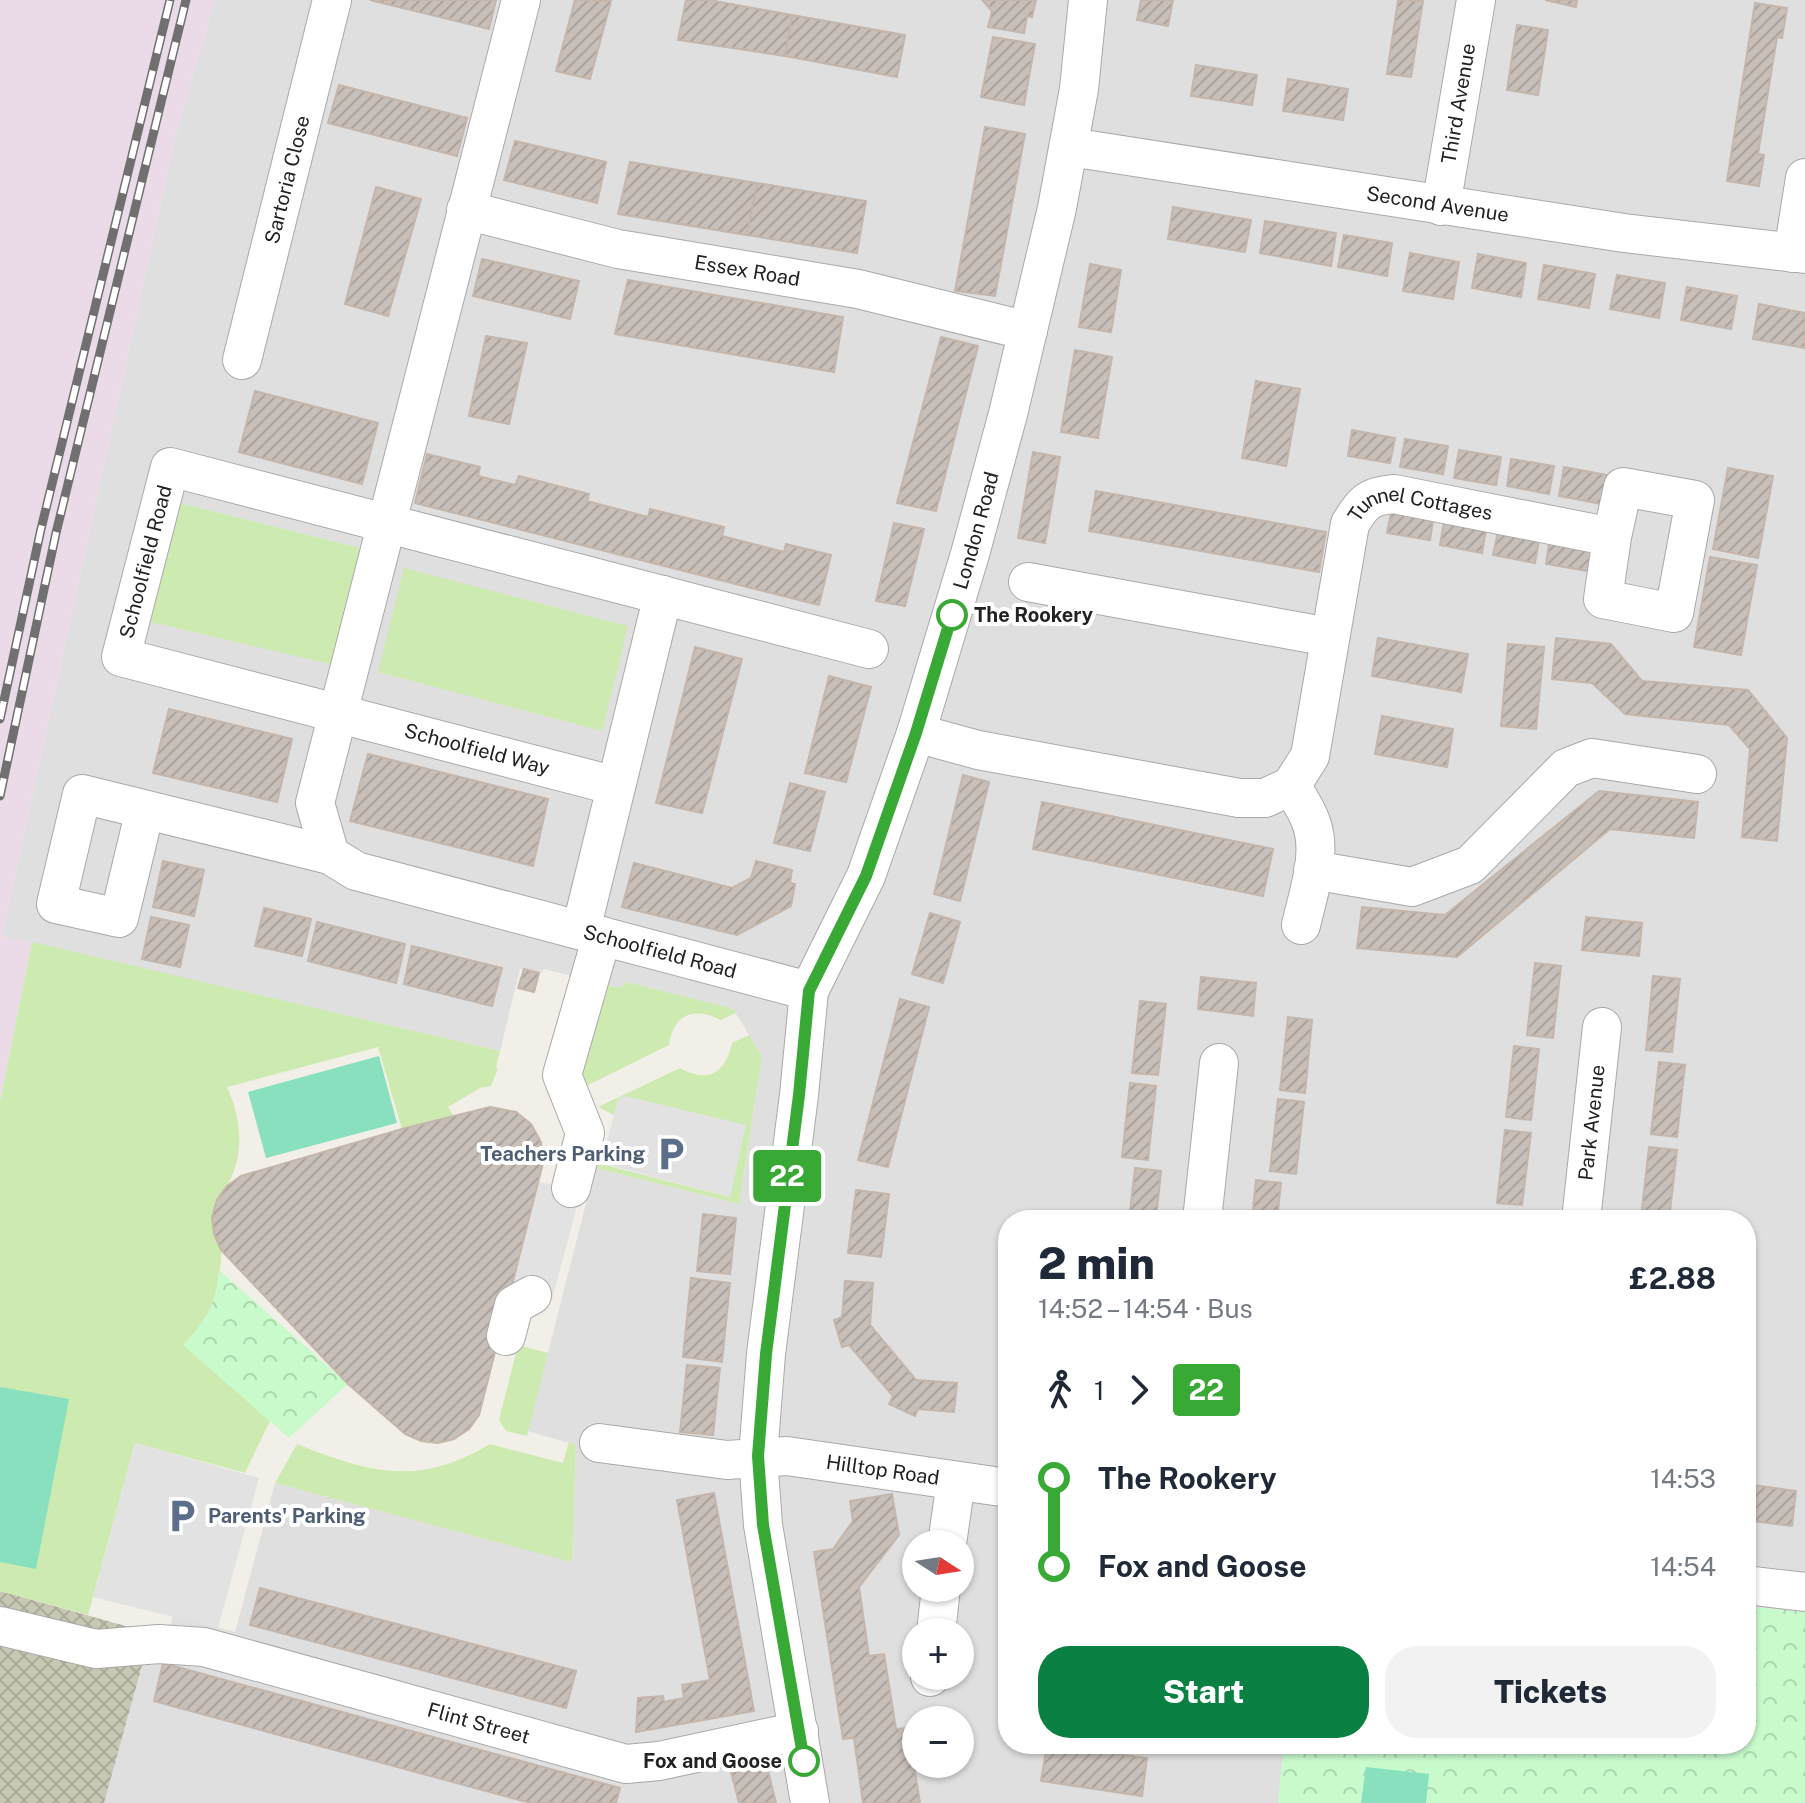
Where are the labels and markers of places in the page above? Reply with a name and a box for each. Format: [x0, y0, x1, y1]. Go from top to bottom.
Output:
marker: The Rookery [937, 600, 967, 630]
place label: The Rookery [974, 603, 1093, 627]
parking icon: Teachers Parking [652, 1135, 690, 1173]
place label: Teachers Parking [480, 1142, 645, 1166]
parking icon: Parents' Parking [163, 1497, 201, 1535]
place label: Parents' Parking [208, 1504, 366, 1528]
marker: Fox and Goose [789, 1746, 819, 1776]
place label: Fox and Goose [643, 1749, 782, 1773]

